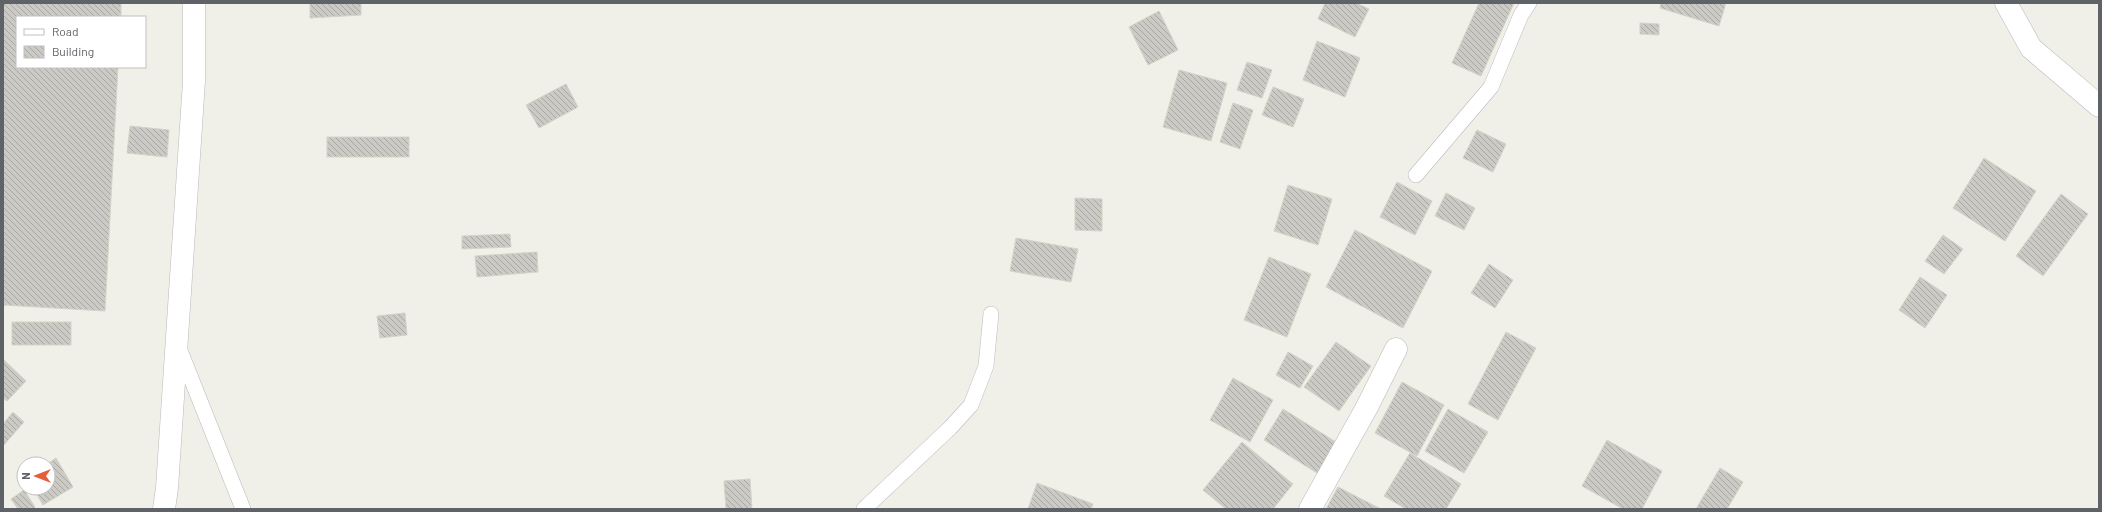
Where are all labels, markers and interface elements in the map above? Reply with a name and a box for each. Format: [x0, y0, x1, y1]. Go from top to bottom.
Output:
legend [16, 16, 146, 68]
text: Road [52, 24, 79, 38]
text: Building [52, 44, 94, 58]
north arrow [16, 456, 56, 496]
text: N [19, 472, 32, 480]

